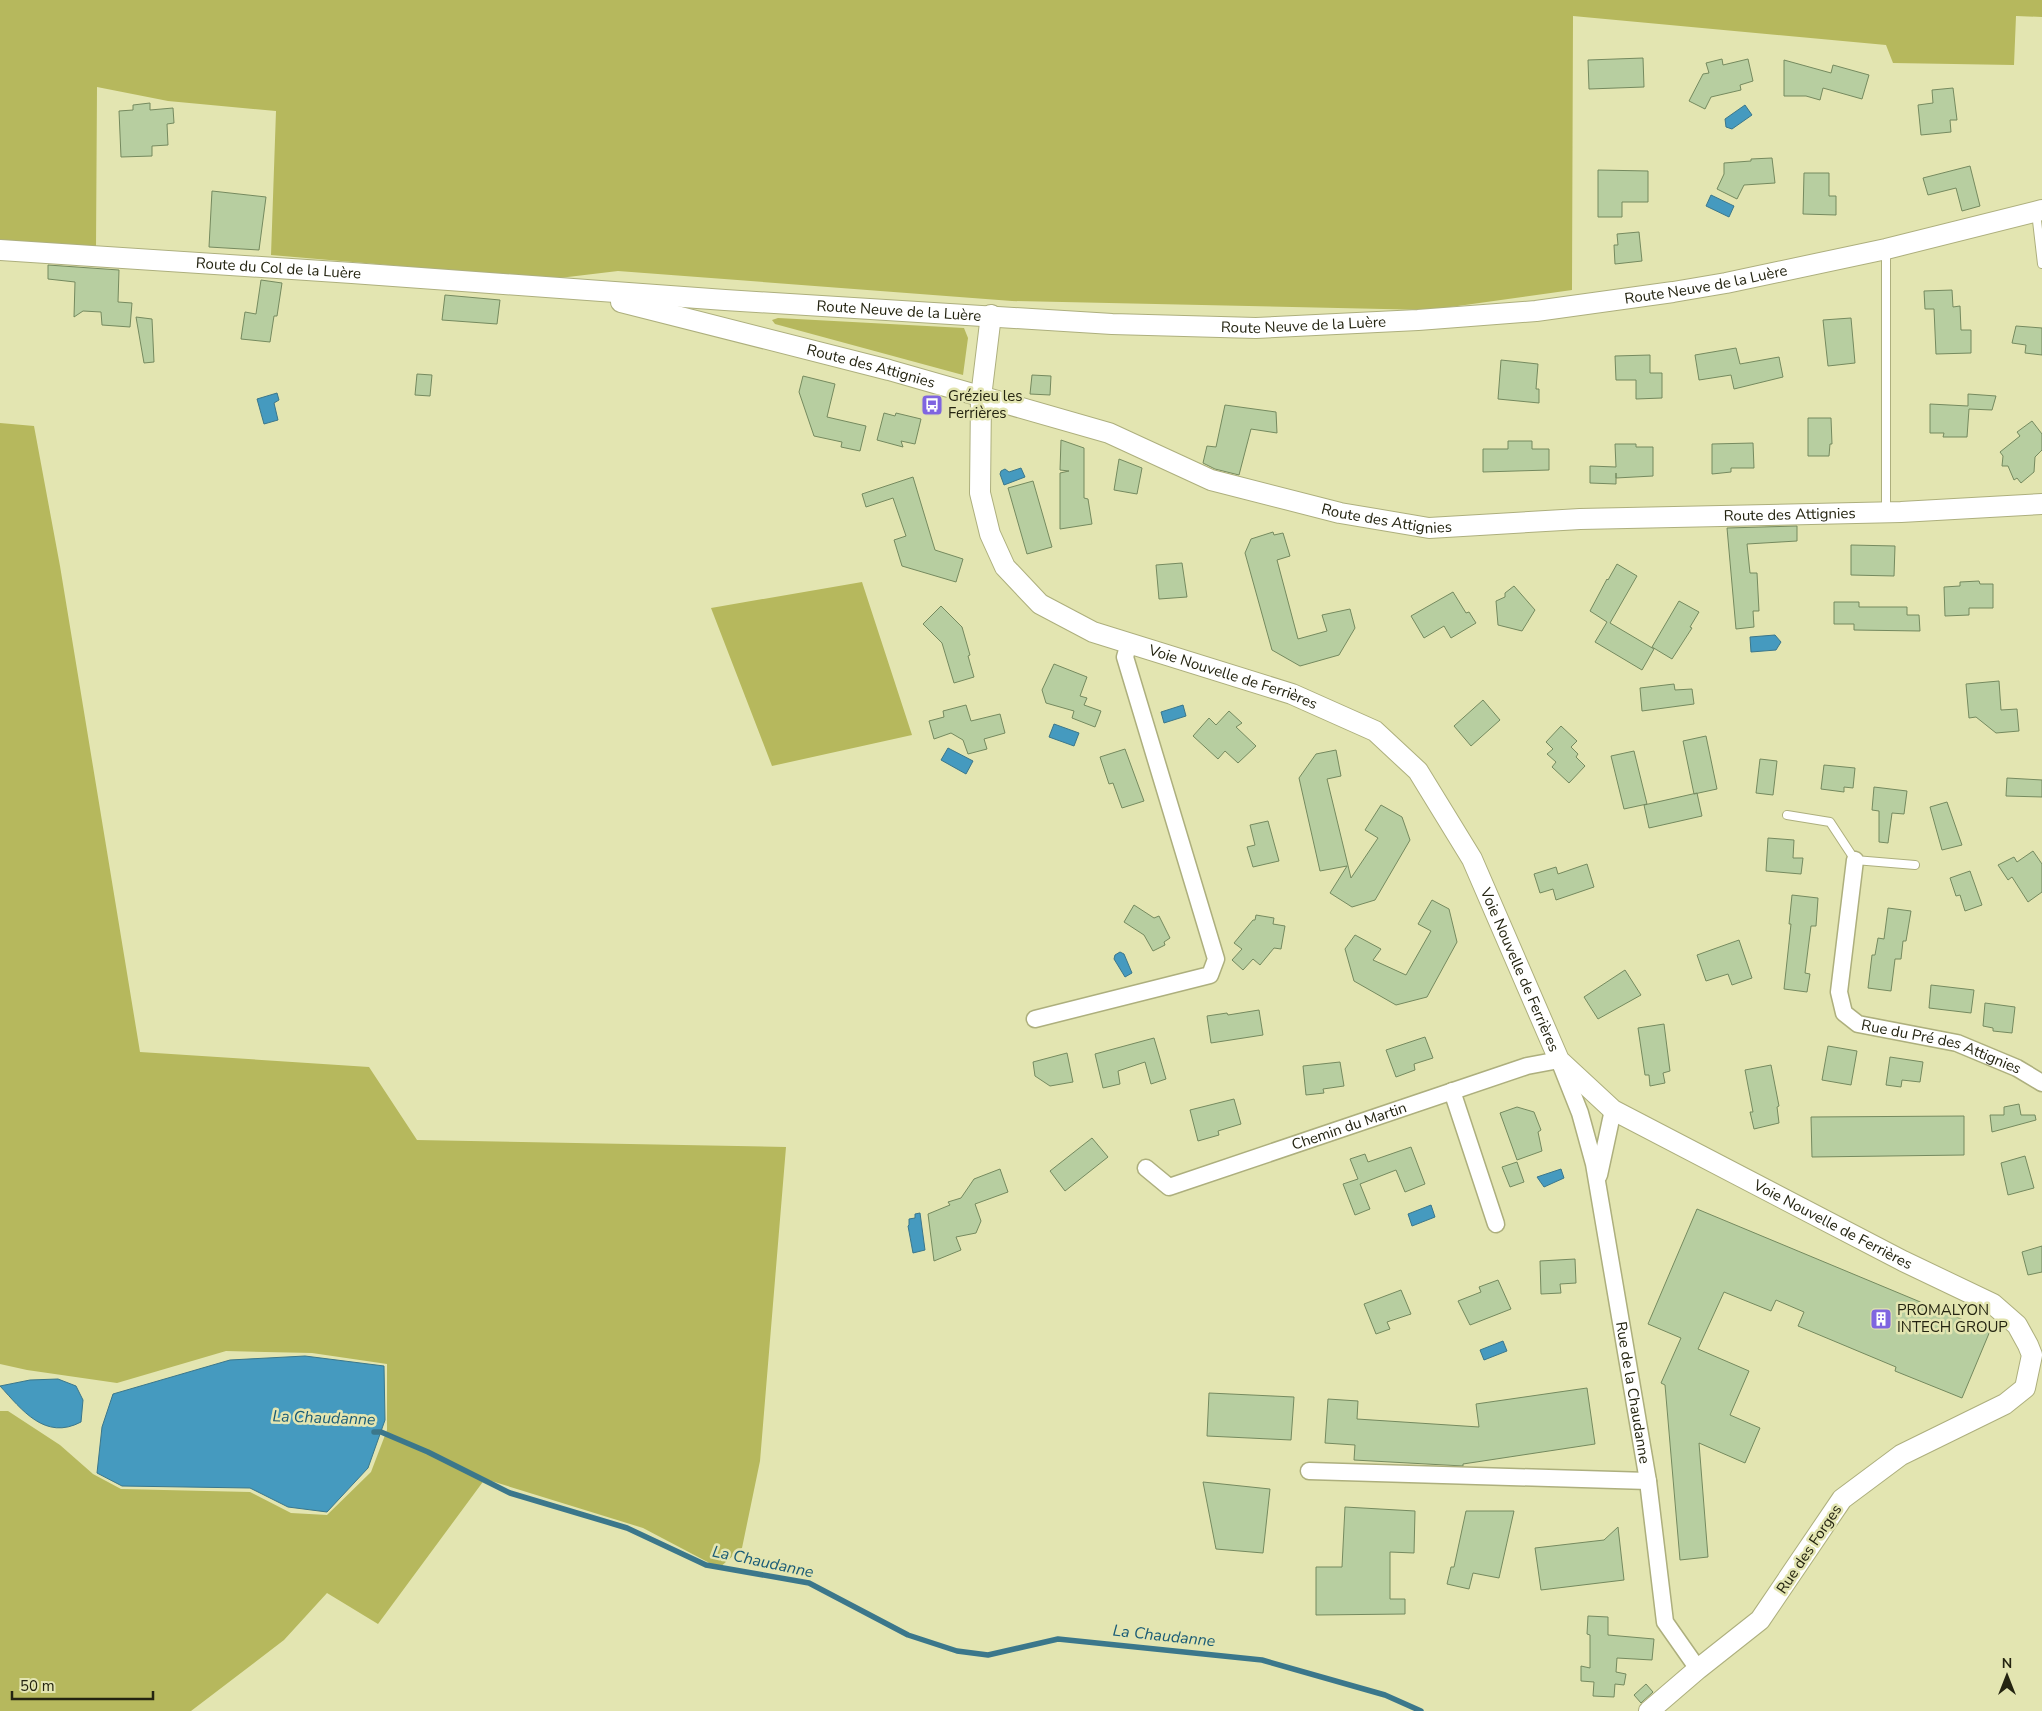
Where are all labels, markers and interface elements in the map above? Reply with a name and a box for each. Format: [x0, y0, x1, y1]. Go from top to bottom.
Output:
street label: Route du Col de la Luère [195, 253, 362, 284]
street label: Route Neuve de la Luère [1623, 260, 1789, 309]
street label: Route Neuve de la Luère [816, 296, 982, 326]
street label: Route Neuve de la Luère [1221, 312, 1386, 338]
street label: Route des Attignies [805, 340, 937, 393]
place label: Grézieu les Ferrières [948, 386, 1022, 423]
bus stop icon: Grézieu les Ferrières [920, 393, 944, 417]
street label: Route des Attignies [1319, 499, 1453, 538]
street label: Route des Attignies [1723, 503, 1856, 526]
street label: Voie Nouvelle de Ferrières [1145, 640, 1321, 714]
street label: Voie Nouvelle de Ferrières [1475, 884, 1564, 1055]
street label: Rue du Pré des Attignies [1860, 1015, 2026, 1079]
street label: Chemin du Martin [1289, 1097, 1409, 1155]
street label: Voie Nouvelle de Ferrières [1749, 1175, 1916, 1274]
place label: PROMALYON INTECH GROUP [1897, 1300, 2008, 1337]
building icon: PROMALYON INTECH GROUP [1869, 1307, 1893, 1331]
street label: Rue de la Chaudanne [1611, 1320, 1655, 1465]
water label: La Chaudanne [272, 1405, 376, 1431]
street label: Rue des Forges [1772, 1500, 1846, 1598]
water label: La Chaudanne [710, 1541, 816, 1584]
water label: La Chaudanne [1112, 1620, 1217, 1652]
north arrow [1982, 1651, 2032, 1701]
text: N [2002, 1654, 2012, 1673]
scale bar [12, 1668, 154, 1700]
text: 50 m [20, 1676, 55, 1696]

